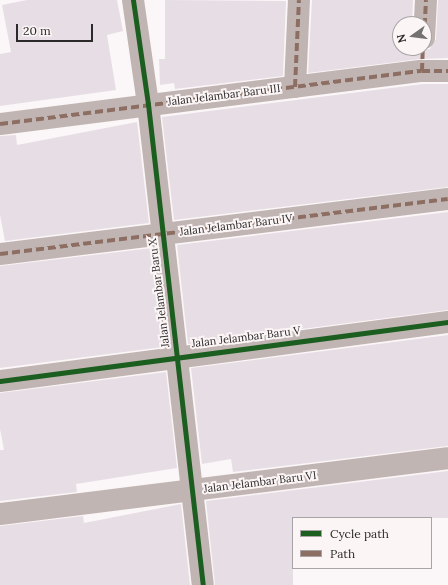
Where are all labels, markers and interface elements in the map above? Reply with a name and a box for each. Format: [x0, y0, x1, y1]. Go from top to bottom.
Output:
scale bar [18, 16, 95, 42]
north arrow [392, 16, 432, 56]
text: 20 m [23, 23, 51, 38]
text: N [394, 33, 409, 44]
street label: Jalan Jelambar Baru III [167, 82, 281, 108]
street label: Jalan Jelambar Baru IV [179, 212, 293, 238]
street label: Jalan Jelambar Baru X [146, 238, 172, 348]
street label: Jalan Jelambar Baru V [191, 324, 301, 350]
street label: Jalan Jelambar Baru VI [203, 469, 317, 495]
legend [292, 517, 432, 569]
text: Cycle path [330, 526, 389, 541]
text: Path [330, 546, 355, 561]

